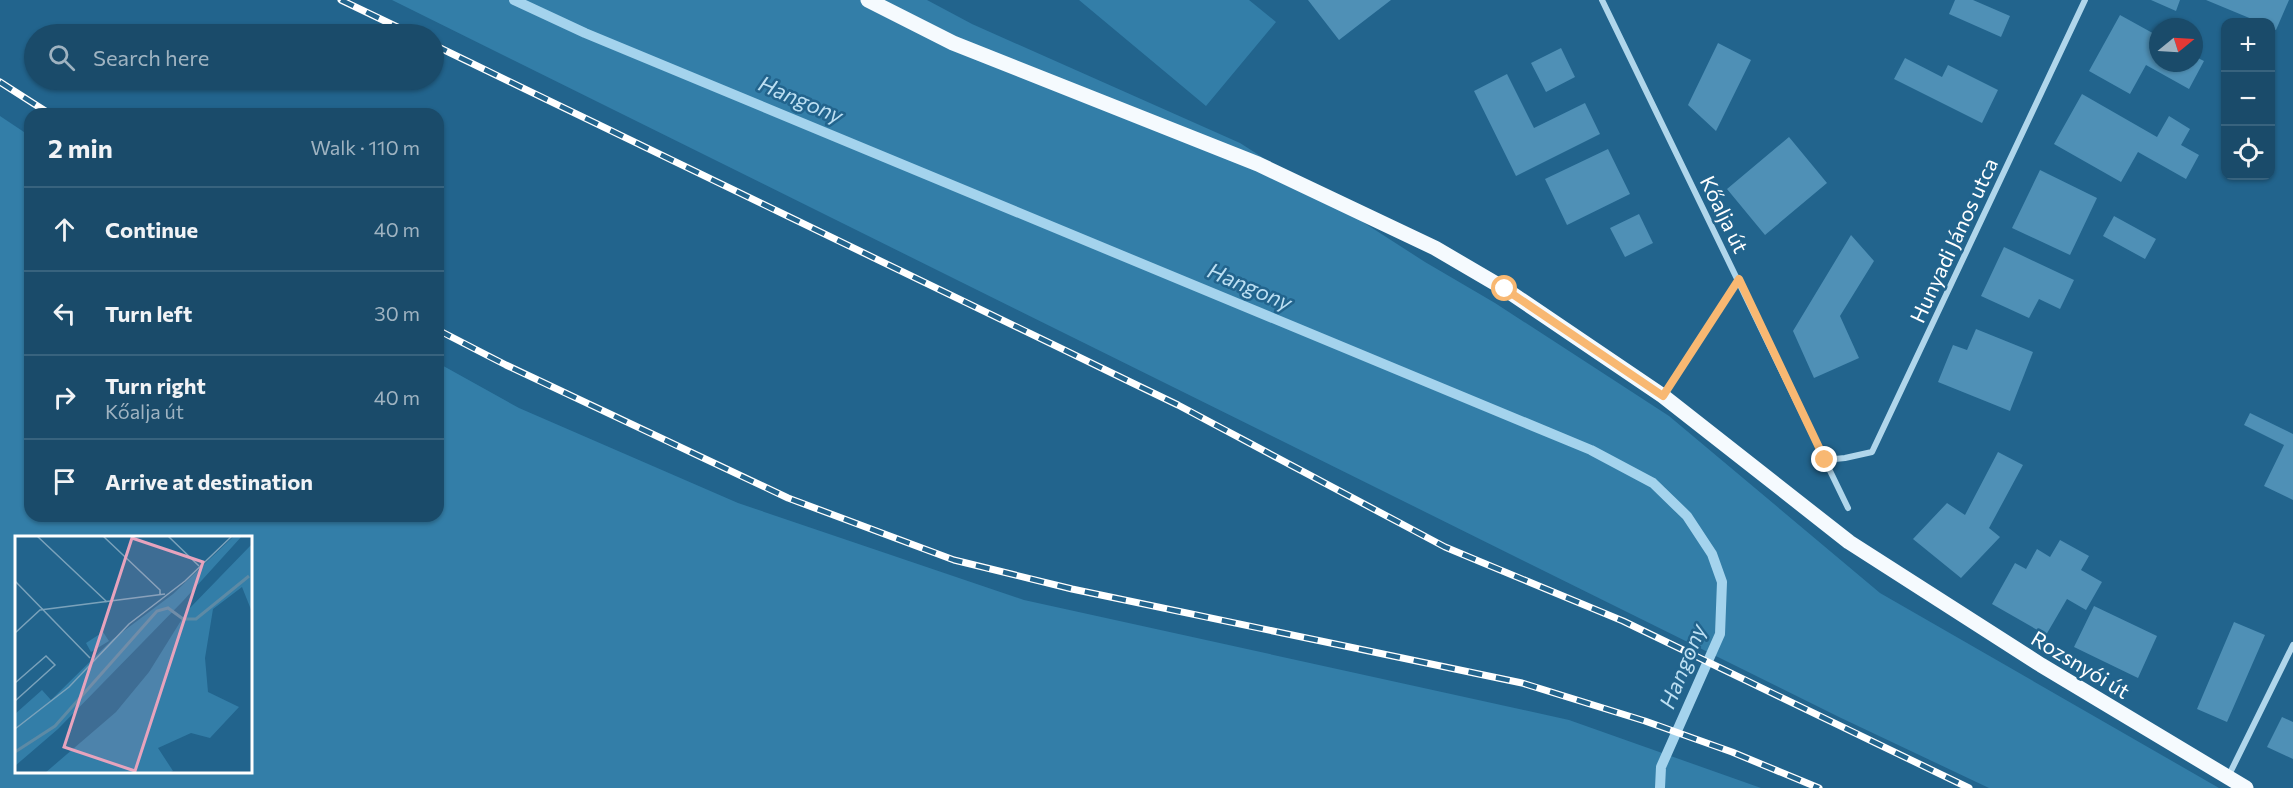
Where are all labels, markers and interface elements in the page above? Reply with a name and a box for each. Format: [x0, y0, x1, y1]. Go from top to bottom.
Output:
north arrow [2149, 18, 2203, 72]
map controls [2221, 18, 2275, 180]
button: + [2221, 18, 2275, 72]
search box [24, 24, 444, 90]
icon: search [45, 41, 78, 74]
text: Search here [93, 44, 209, 71]
water label: Hangony [755, 69, 848, 129]
button: − [2221, 72, 2275, 126]
button: locate [2221, 126, 2275, 180]
text: 2 min [48, 132, 113, 163]
text: Walk · 110 m [310, 135, 420, 159]
street label: Hunyadi János utca [1904, 154, 2002, 326]
street label: Kőalja út [1696, 171, 1754, 257]
icon: ahead [48, 213, 81, 246]
text: Continue [105, 216, 198, 243]
text: 40 m [374, 217, 420, 241]
water label: Hangony [1204, 256, 1297, 316]
route start [1491, 275, 1517, 301]
icon: left [48, 297, 81, 330]
text: Turn left [105, 300, 192, 327]
text: 30 m [374, 301, 420, 325]
text: Turn right [105, 372, 206, 399]
icon: right [48, 381, 81, 414]
text: 40 m [374, 385, 420, 409]
text: Kőalja út [105, 399, 184, 423]
route end [1811, 446, 1837, 472]
icon: arrive [48, 465, 81, 498]
text: Arrive at destination [105, 468, 313, 495]
inset map [15, 536, 252, 773]
water label: Hangony [1653, 619, 1711, 712]
street label: Rozsnyói út [2027, 625, 2135, 703]

